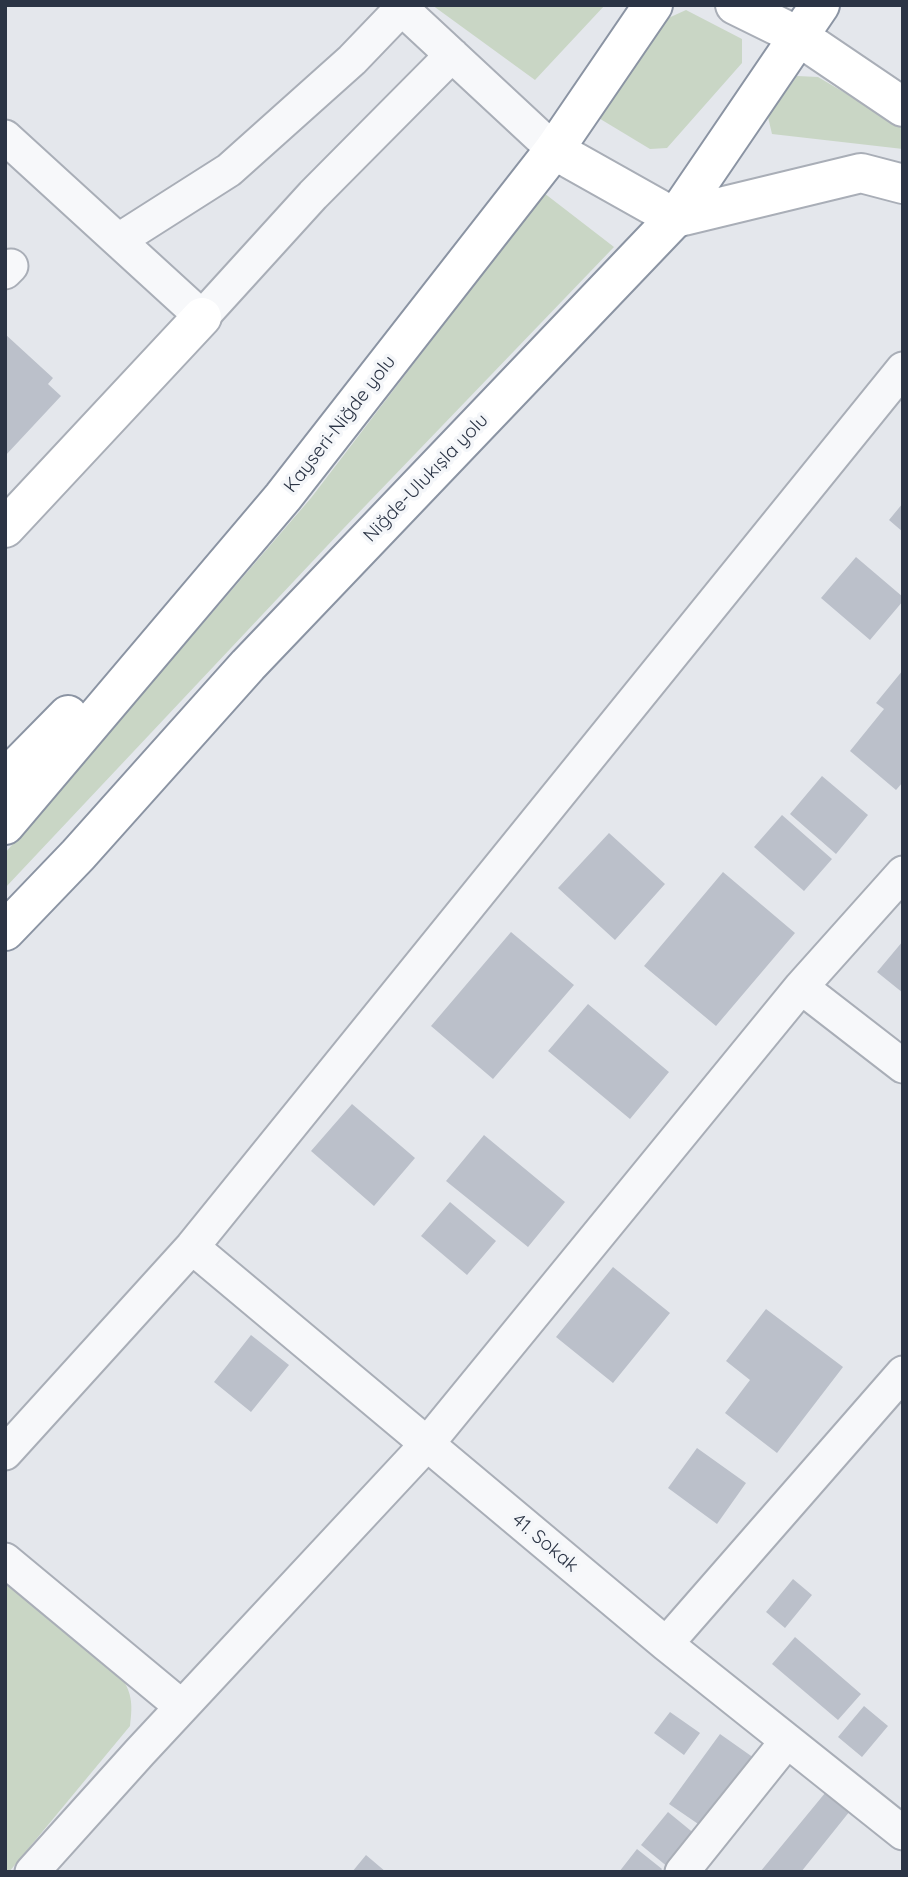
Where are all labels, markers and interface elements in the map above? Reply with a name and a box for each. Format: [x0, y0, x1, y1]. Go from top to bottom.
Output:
street label: Kayseri-Niğde yolu [279, 351, 401, 497]
street label: Niğde-Ulukışla yolu [359, 409, 493, 547]
street label: 41. Sokak [507, 1509, 583, 1577]

